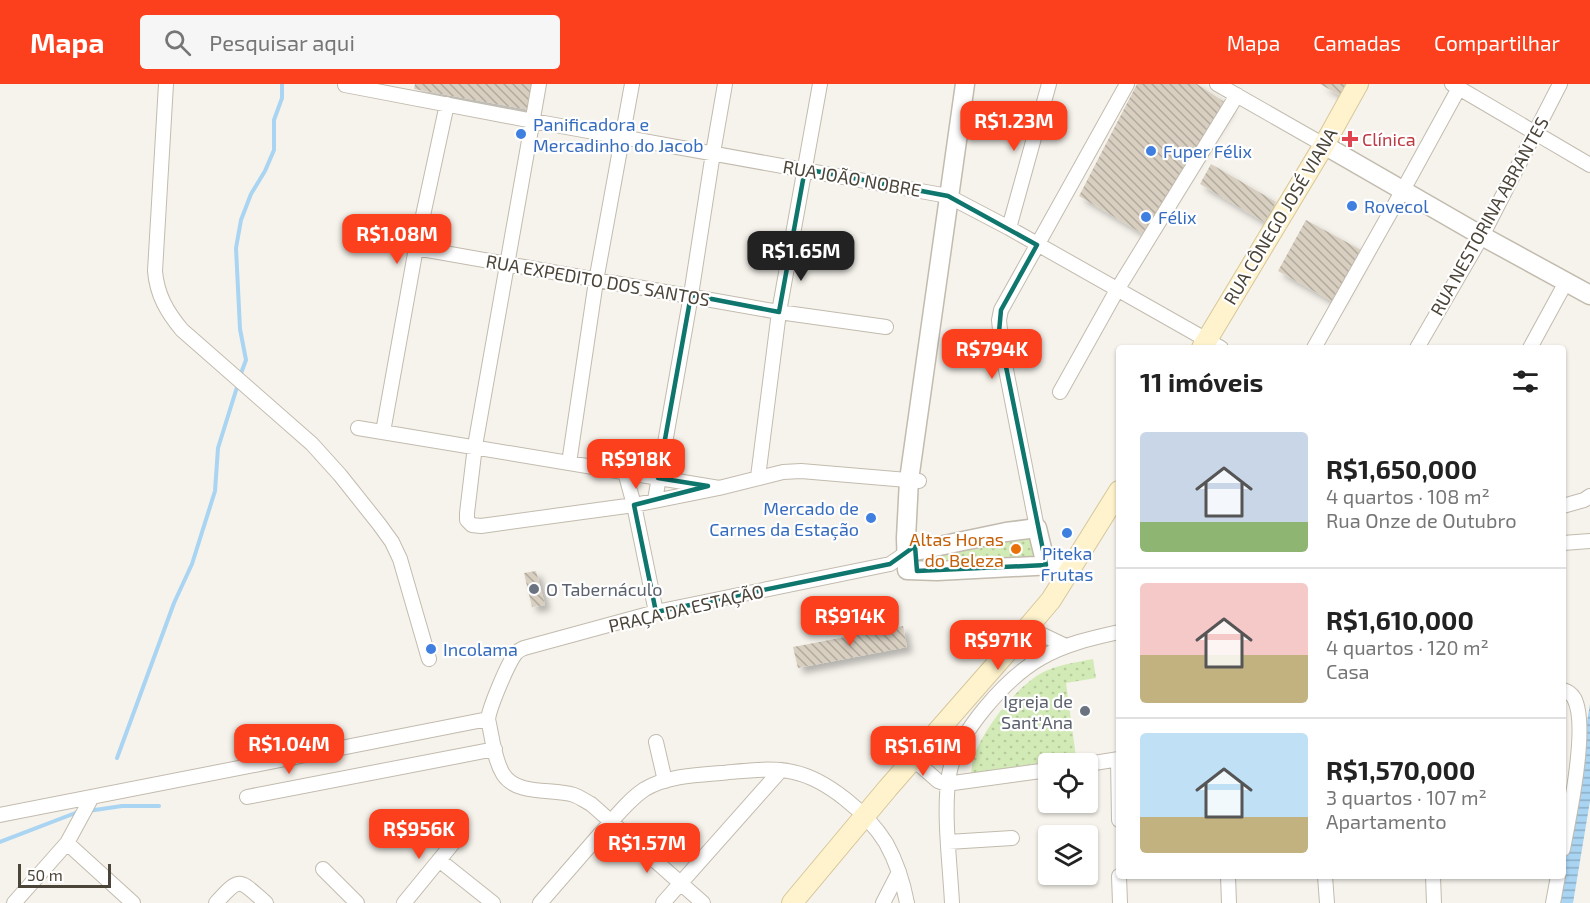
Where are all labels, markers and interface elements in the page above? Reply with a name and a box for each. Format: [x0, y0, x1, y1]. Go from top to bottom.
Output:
search box [140, 15, 560, 69]
text: Mapa [30, 25, 104, 59]
icon: search [161, 26, 194, 59]
text: Pesquisar aqui [209, 29, 355, 55]
text: Mapa [1227, 30, 1280, 55]
text: Camadas [1313, 30, 1401, 55]
text: Compartilhar [1434, 30, 1560, 55]
pin: R$1.23M [959, 101, 1069, 152]
text: R$1.23M [974, 108, 1054, 132]
place label: Panificadora e Mercadinho do Jacob [533, 113, 703, 156]
street label: RUA NESTORINA ABRANTES [1425, 113, 1553, 319]
street label: RUA CÔNEGO JOSÉ VIANA [1218, 123, 1342, 308]
marker: Panificadora e Mercadinho do Jacob [514, 127, 528, 141]
place label: Clínica [1362, 128, 1416, 150]
marker: Clínica [1343, 132, 1357, 146]
place label: Fuper Félix [1163, 140, 1253, 162]
marker: Fuper Félix [1144, 144, 1158, 158]
street label: RUA JOÃO NOBRE [781, 155, 923, 201]
place label: Rovecol [1364, 195, 1429, 217]
marker: Rovecol [1345, 199, 1359, 213]
place label: Félix [1158, 206, 1197, 228]
marker: Félix [1139, 210, 1153, 224]
pin: R$1.08M [342, 214, 452, 265]
text: R$1.08M [356, 221, 438, 245]
pin: R$1.65M [746, 231, 856, 282]
text: R$1.65M [761, 238, 841, 262]
street label: RUA EXPEDITO DOS SANTOS [484, 249, 712, 311]
pin: R$794K [943, 329, 1041, 380]
text: R$794K [956, 336, 1028, 360]
icon: filters [1509, 365, 1542, 398]
text: 11 imóveis [1140, 366, 1263, 397]
pin: R$918K [587, 439, 685, 490]
text: R$918K [601, 446, 671, 470]
text: R$1,650,000 [1326, 453, 1477, 484]
icon: home [1188, 456, 1260, 528]
text: 4 quartos · 108 m² [1326, 484, 1490, 508]
place label: Mercado de Carnes da Estação [709, 497, 859, 541]
text: Rua Onze de Outubro [1326, 508, 1517, 532]
marker: Mercado de Carnes da Estação [864, 511, 878, 525]
marker: Piteka Frutas [1060, 526, 1074, 540]
place label: Altas Horas do Beleza [909, 528, 1004, 571]
marker: Altas Horas do Beleza [1009, 542, 1023, 556]
place label: Piteka Frutas [1041, 542, 1093, 585]
place label: O Tabernáculo [546, 578, 662, 600]
street label: PRAÇA DA ESTAÇÃO [606, 579, 766, 638]
marker: O Tabernáculo [527, 582, 541, 596]
pin: R$914K [801, 596, 899, 647]
text: R$914K [815, 603, 885, 627]
text: R$1,610,000 [1326, 604, 1474, 635]
icon: home [1188, 607, 1260, 679]
pin: R$971K [949, 620, 1047, 671]
text: R$971K [964, 627, 1032, 651]
text: 4 quartos · 120 m² [1326, 635, 1489, 659]
place label: Incolama [443, 638, 518, 660]
marker: Incolama [424, 642, 438, 656]
text: Casa [1326, 659, 1370, 683]
place label: Igreja de Sant'Ana [1001, 690, 1073, 733]
marker: Igreja de Sant'Ana [1078, 704, 1092, 718]
pin: R$1.04M [234, 724, 344, 775]
pin: R$1.61M [868, 726, 978, 777]
text: R$1.04M [248, 731, 330, 755]
text: R$1.61M [885, 733, 961, 757]
map controls [1038, 753, 1098, 885]
button: locate [1038, 753, 1098, 813]
text: R$1,570,000 [1326, 754, 1475, 785]
icon: home [1188, 757, 1260, 829]
text: 3 quartos · 107 m² [1326, 785, 1487, 809]
pin: R$956K [370, 809, 468, 860]
text: Apartamento [1326, 809, 1447, 833]
text: R$956K [383, 816, 455, 840]
pin: R$1.57M [592, 823, 702, 874]
button: layers [1038, 825, 1098, 885]
text: R$1.57M [608, 830, 686, 854]
scale bar [18, 861, 111, 888]
text: 50 m [27, 865, 63, 884]

